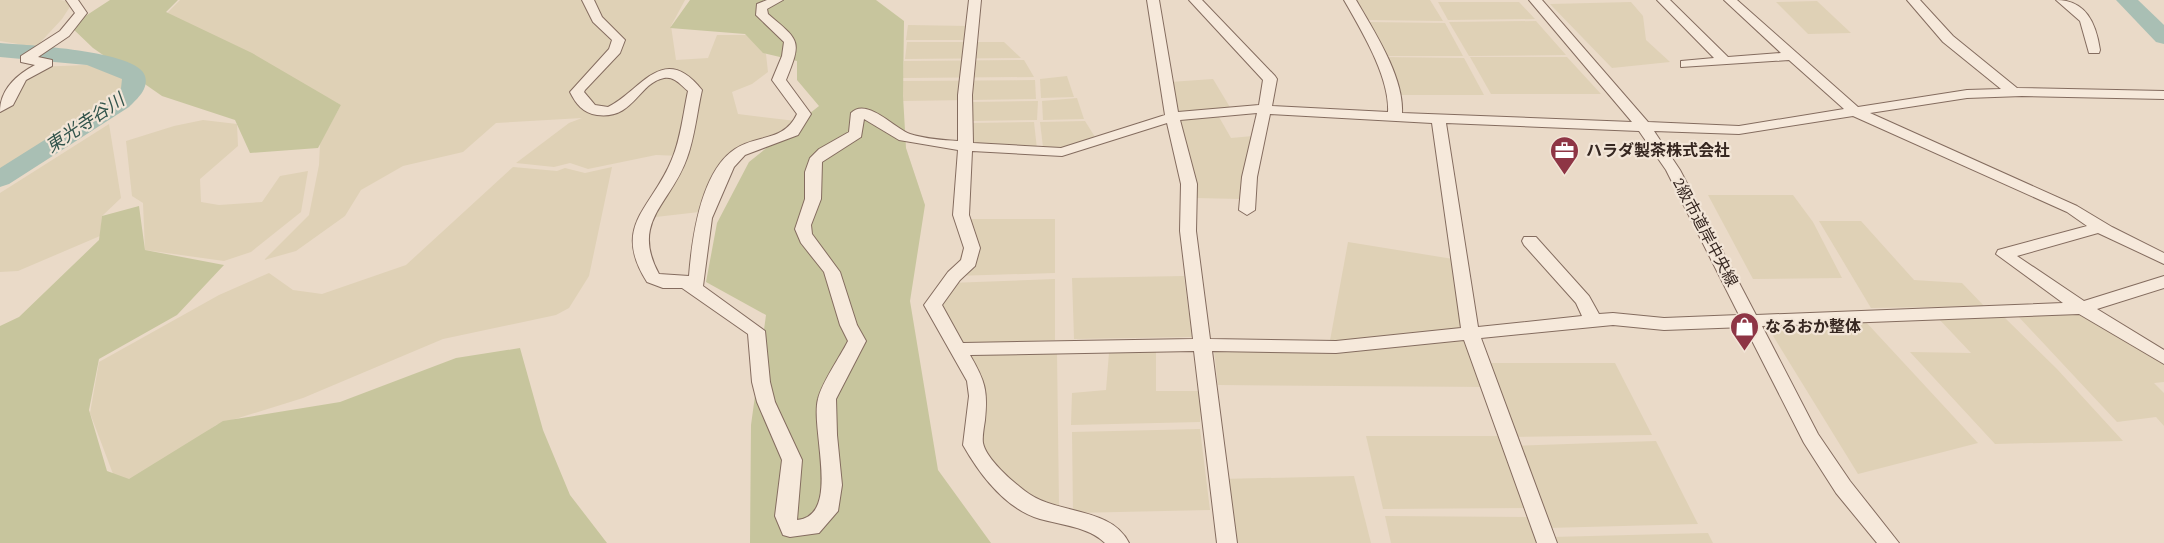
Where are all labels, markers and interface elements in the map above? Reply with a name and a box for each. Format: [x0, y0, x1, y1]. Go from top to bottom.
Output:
water label: 東光寺谷川 [40, 86, 131, 158]
office icon: ハラダ製茶株式会社 [1549, 134, 1581, 176]
place label: ハラダ製茶株式会社 [1586, 139, 1730, 161]
street label: 2級市道岸中央線 [1668, 174, 1744, 290]
shop icon: なるおか整体 [1728, 310, 1760, 352]
place label: なるおか整体 [1765, 315, 1861, 337]

